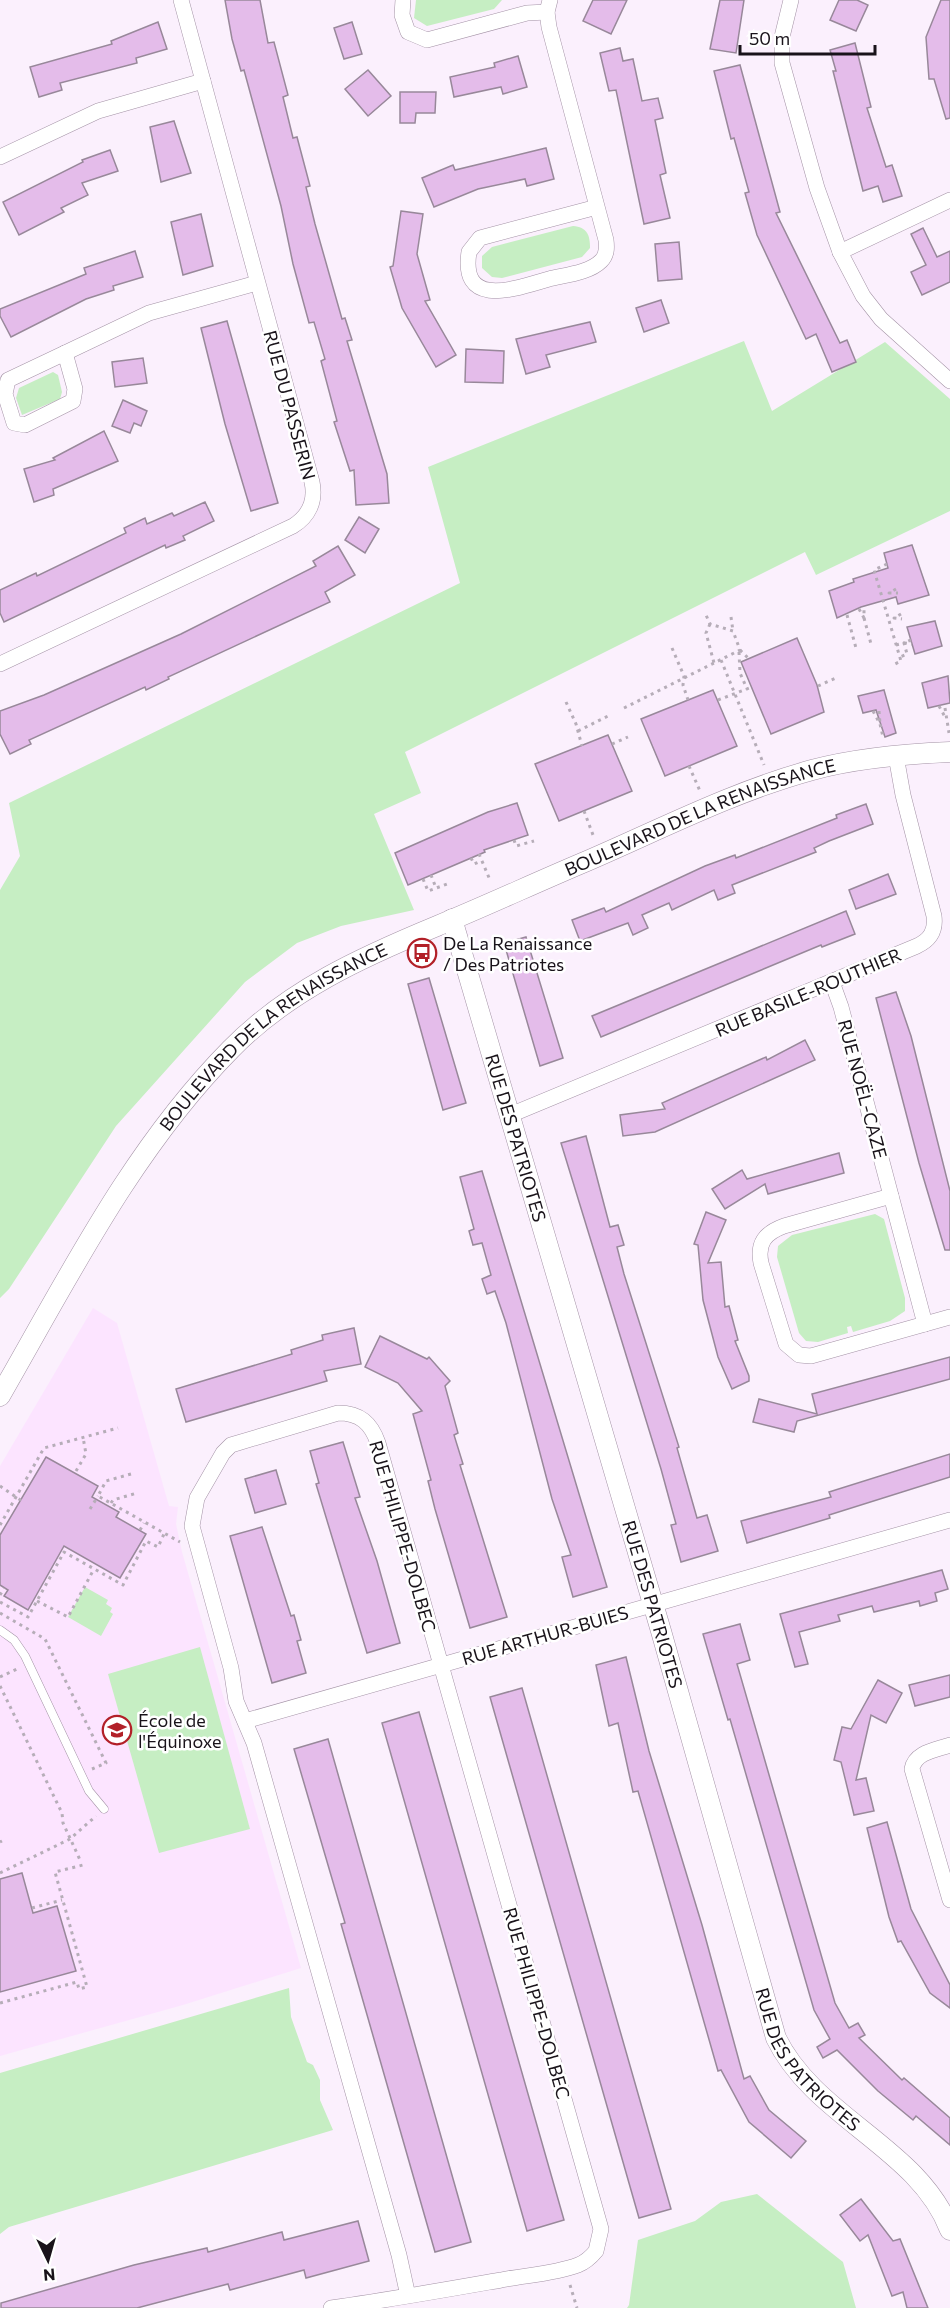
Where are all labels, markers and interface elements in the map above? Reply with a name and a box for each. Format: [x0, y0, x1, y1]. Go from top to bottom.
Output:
scale bar [740, 18, 875, 56]
text: 50 m [749, 27, 790, 49]
street label: RUE DU PASSERIN [259, 328, 321, 482]
street label: BOULEVARD DE LA RENAISSANCE [561, 754, 838, 880]
place label: De La Renaissance / Des Patriotes [443, 932, 592, 975]
bus stop icon: De La Renaissance / Des Patriotes [406, 937, 438, 969]
street label: BOULEVARD DE LA RENAISSANCE [154, 938, 390, 1135]
street label: RUE BASILE-ROUTHIER [712, 943, 904, 1041]
street label: RUE NOËL-CAZE [834, 1017, 892, 1161]
street label: RUE DES PATRIOTES [481, 1051, 551, 1224]
street label: RUE PHILIPPE-DOLBEC [365, 1438, 441, 1634]
street label: RUE DES PATRIOTES [618, 1518, 688, 1691]
street label: RUE ARTHUR-BUIES [459, 1601, 631, 1669]
place label: École de l'Équinoxe [138, 1709, 221, 1752]
school or university icon: École de l'Équinoxe [101, 1714, 133, 1746]
street label: RUE PHILIPPE-DOLBEC [499, 1905, 575, 2101]
street label: RUE DES PATRIOTES [751, 1985, 865, 2135]
north arrow [18, 2230, 78, 2290]
text: N [43, 2265, 56, 2285]

